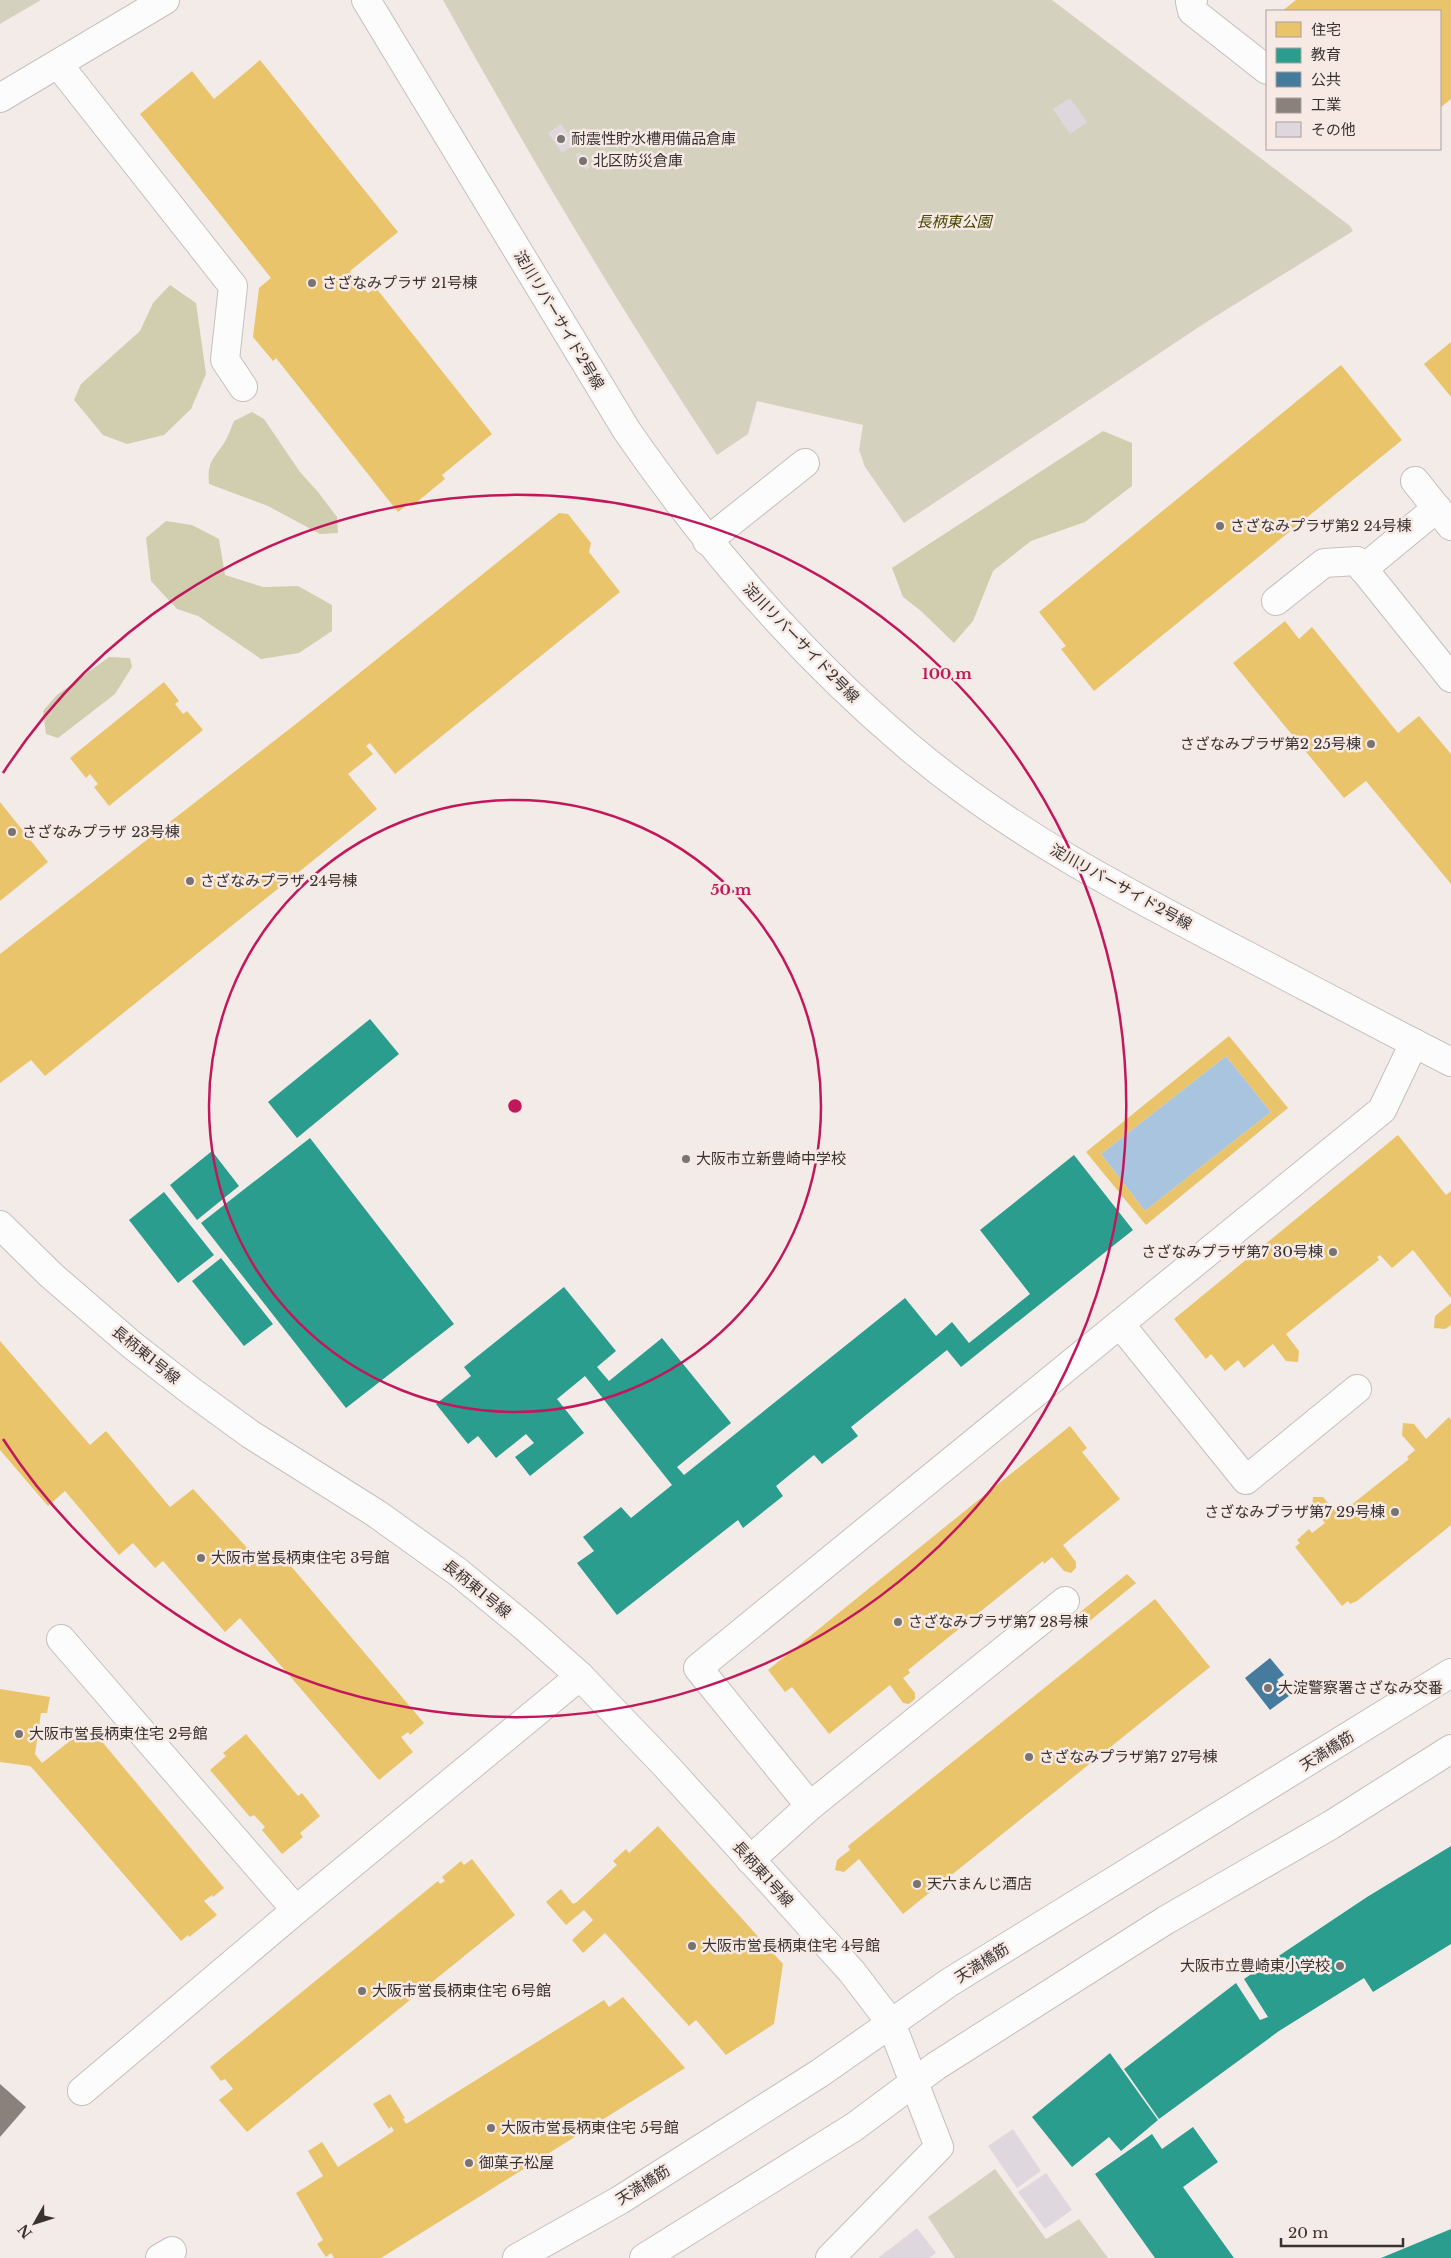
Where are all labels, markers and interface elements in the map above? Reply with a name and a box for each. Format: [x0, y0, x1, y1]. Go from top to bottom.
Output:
legend [1266, 10, 1441, 150]
text: 住宅 [1311, 20, 1341, 39]
text: 教育 [1311, 45, 1341, 64]
text: 公共 [1311, 70, 1341, 89]
text: 工業 [1311, 95, 1341, 114]
text: その他 [1311, 120, 1356, 139]
place label: 耐震性貯水槽用備品倉庫 [571, 129, 736, 148]
marker: 耐震性貯水槽用備品倉庫 [555, 133, 567, 145]
place label: 北区防災倉庫 [593, 151, 683, 170]
marker: 北区防災倉庫 [577, 155, 589, 167]
park label: 長柄東公園 [916, 212, 993, 231]
street label: 淀川リバーサイド2号線 [510, 247, 609, 393]
place label: さざなみプラザ 21号棟 [322, 273, 477, 292]
marker: さざなみプラザ 21号棟 [306, 277, 318, 289]
place label: さざなみプラザ第2 24号棟 [1230, 516, 1412, 535]
marker: さざなみプラザ第2 24号棟 [1214, 520, 1226, 532]
street label: 淀川リバーサイド2号線 [739, 579, 863, 706]
text: 100 m [922, 664, 972, 683]
place label: さざなみプラザ第2 25号棟 [1180, 734, 1361, 753]
marker: さざなみプラザ第2 25号棟 [1365, 738, 1377, 750]
place label: さざなみプラザ 23号棟 [22, 822, 180, 841]
marker: さざなみプラザ 23号棟 [6, 826, 18, 838]
street label: 淀川リバーサイド2号線 [1047, 840, 1195, 933]
place label: さざなみプラザ 24号棟 [200, 871, 357, 890]
marker: さざなみプラザ 24号棟 [184, 875, 196, 887]
text: 50 m [711, 880, 752, 899]
centre of rings [506, 1097, 524, 1115]
place label: 大阪市立新豊崎中学校 [696, 1149, 846, 1168]
marker: 大阪市立新豊崎中学校 [680, 1153, 692, 1165]
place label: さざなみプラザ第7 30号棟 [1141, 1242, 1323, 1261]
marker: さざなみプラザ第7 30号棟 [1327, 1246, 1339, 1258]
street label: 長柄東1号線 [109, 1322, 184, 1388]
place label: さざなみプラザ第7 29号棟 [1204, 1502, 1385, 1521]
marker: さざなみプラザ第7 29号棟 [1389, 1506, 1401, 1518]
place label: 大阪市営長柄東住宅 3号館 [211, 1548, 390, 1567]
marker: 大阪市営長柄東住宅 3号館 [195, 1552, 207, 1564]
street label: 長柄東1号線 [440, 1556, 515, 1622]
place label: さざなみプラザ第7 28号棟 [908, 1612, 1088, 1631]
marker: さざなみプラザ第7 28号棟 [892, 1616, 904, 1628]
place label: 大淀警察署さざなみ交番 [1278, 1678, 1443, 1697]
marker: 大淀警察署さざなみ交番 [1262, 1682, 1274, 1694]
place label: 大阪市営長柄東住宅 2号館 [29, 1724, 208, 1743]
street label: 天満橋筋 [1296, 1727, 1357, 1775]
marker: 大阪市営長柄東住宅 2号館 [13, 1728, 25, 1740]
place label: さざなみプラザ第7 27号棟 [1039, 1747, 1218, 1766]
marker: さざなみプラザ第7 27号棟 [1023, 1751, 1035, 1763]
street label: 長柄東1号線 [729, 1837, 798, 1910]
place label: 天六まんじ酒店 [927, 1874, 1032, 1893]
marker: 天六まんじ酒店 [911, 1878, 923, 1890]
place label: 大阪市営長柄東住宅 4号館 [702, 1936, 880, 1955]
street label: 天満橋筋 [951, 1939, 1012, 1987]
marker: 大阪市営長柄東住宅 4号館 [686, 1940, 698, 1952]
place label: 大阪市立豊崎東小学校 [1180, 1956, 1330, 1975]
marker: 大阪市立豊崎東小学校 [1334, 1960, 1346, 1972]
place label: 大阪市営長柄東住宅 6号館 [372, 1981, 551, 2000]
marker: 大阪市営長柄東住宅 6号館 [356, 1985, 368, 1997]
place label: 大阪市営長柄東住宅 5号館 [501, 2118, 679, 2137]
marker: 大阪市営長柄東住宅 5号館 [485, 2122, 497, 2134]
place label: 御菓子松屋 [479, 2153, 554, 2172]
marker: 御菓子松屋 [463, 2157, 475, 2169]
street label: 天満橋筋 [612, 2161, 673, 2209]
north arrow [10, 2198, 60, 2248]
scale bar [1281, 2216, 1404, 2248]
text: N [14, 2220, 36, 2242]
text: 20 m [1288, 2223, 1328, 2242]

